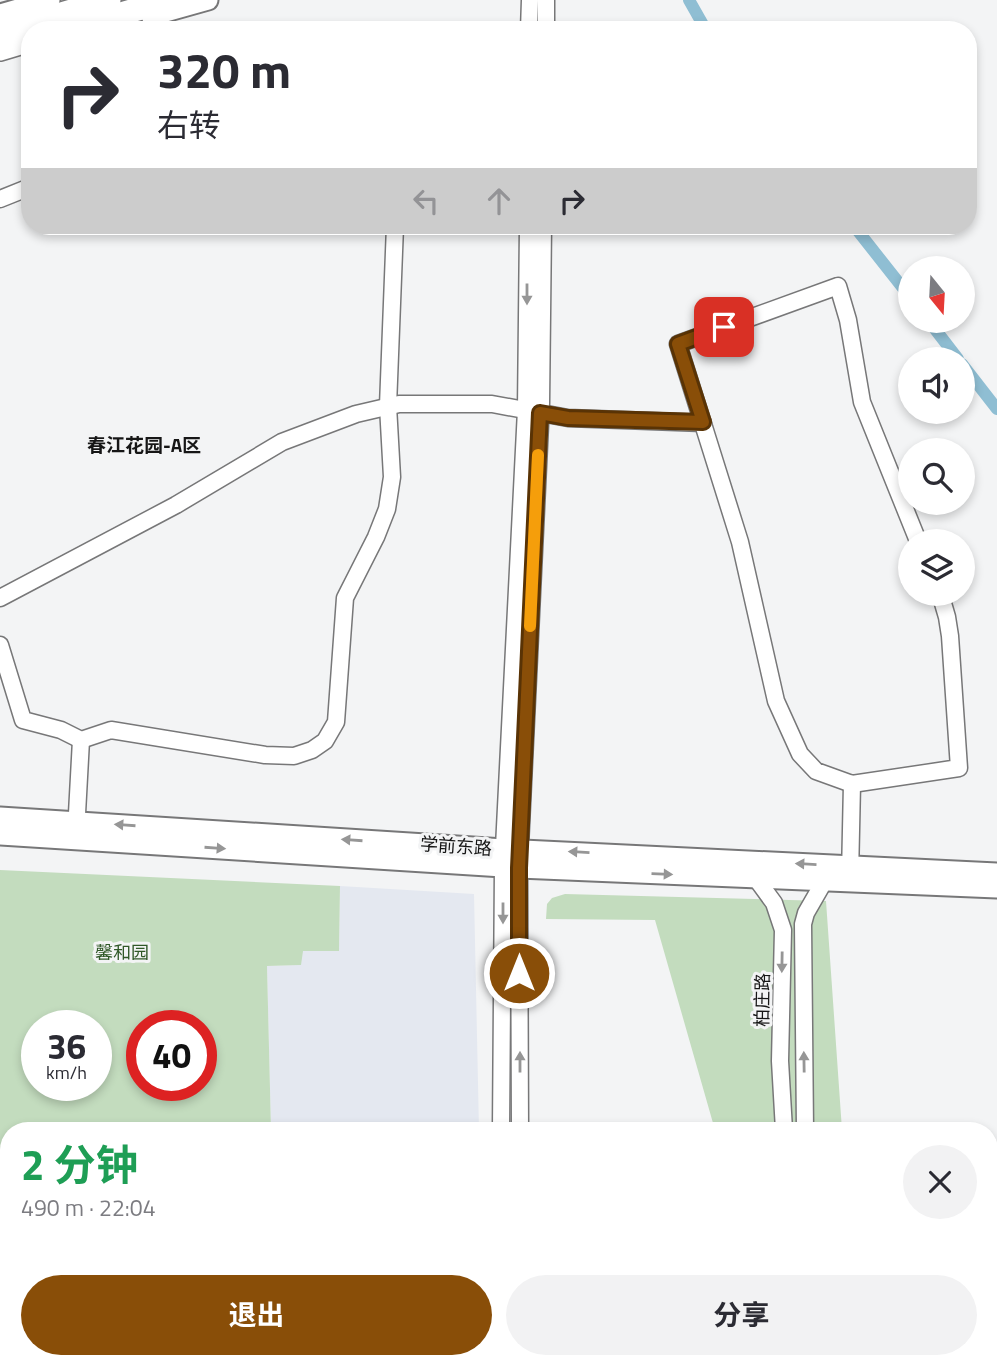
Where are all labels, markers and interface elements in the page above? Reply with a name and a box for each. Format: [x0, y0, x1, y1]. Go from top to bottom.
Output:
text: 320 m [157, 32, 291, 107]
icon: right [42, 49, 133, 140]
text: 右转 [157, 101, 221, 149]
icon: left [407, 182, 445, 220]
icon: ahead [480, 182, 518, 220]
icon: right [553, 182, 591, 220]
north arrow [898, 256, 975, 332]
map controls [898, 256, 975, 606]
one-way arrow [521, 283, 533, 305]
pin [694, 297, 754, 357]
icon: arrive [705, 308, 743, 346]
button: sound [898, 347, 975, 424]
district label: 春江花园-A区 [87, 430, 201, 459]
button: search [898, 438, 975, 515]
button: layers [898, 529, 975, 606]
one-way arrow [114, 820, 136, 831]
street label: 学前东路 [419, 830, 493, 862]
one-way arrow [341, 834, 363, 845]
one-way arrow [204, 842, 226, 853]
one-way arrow [568, 847, 590, 858]
one-way arrow [795, 858, 817, 869]
one-way arrow [651, 868, 673, 879]
one-way arrow [497, 902, 509, 924]
position arrow [482, 936, 556, 1010]
park label: 馨和园 [95, 939, 149, 966]
one-way arrow [776, 952, 788, 974]
street label: 柏庄路 [748, 973, 776, 1027]
speed limit sign: 40 [126, 1010, 217, 1101]
text: 36 [47, 1019, 86, 1073]
one-way arrow [514, 1051, 526, 1073]
one-way arrow [798, 1051, 810, 1073]
text: km/h [46, 1059, 87, 1086]
text: 2 分钟 [21, 1132, 138, 1196]
button: close [903, 1145, 977, 1219]
text: 490 m · 22:04 [21, 1190, 156, 1225]
button: 退出 [21, 1275, 492, 1355]
button: 分享 [506, 1275, 977, 1355]

